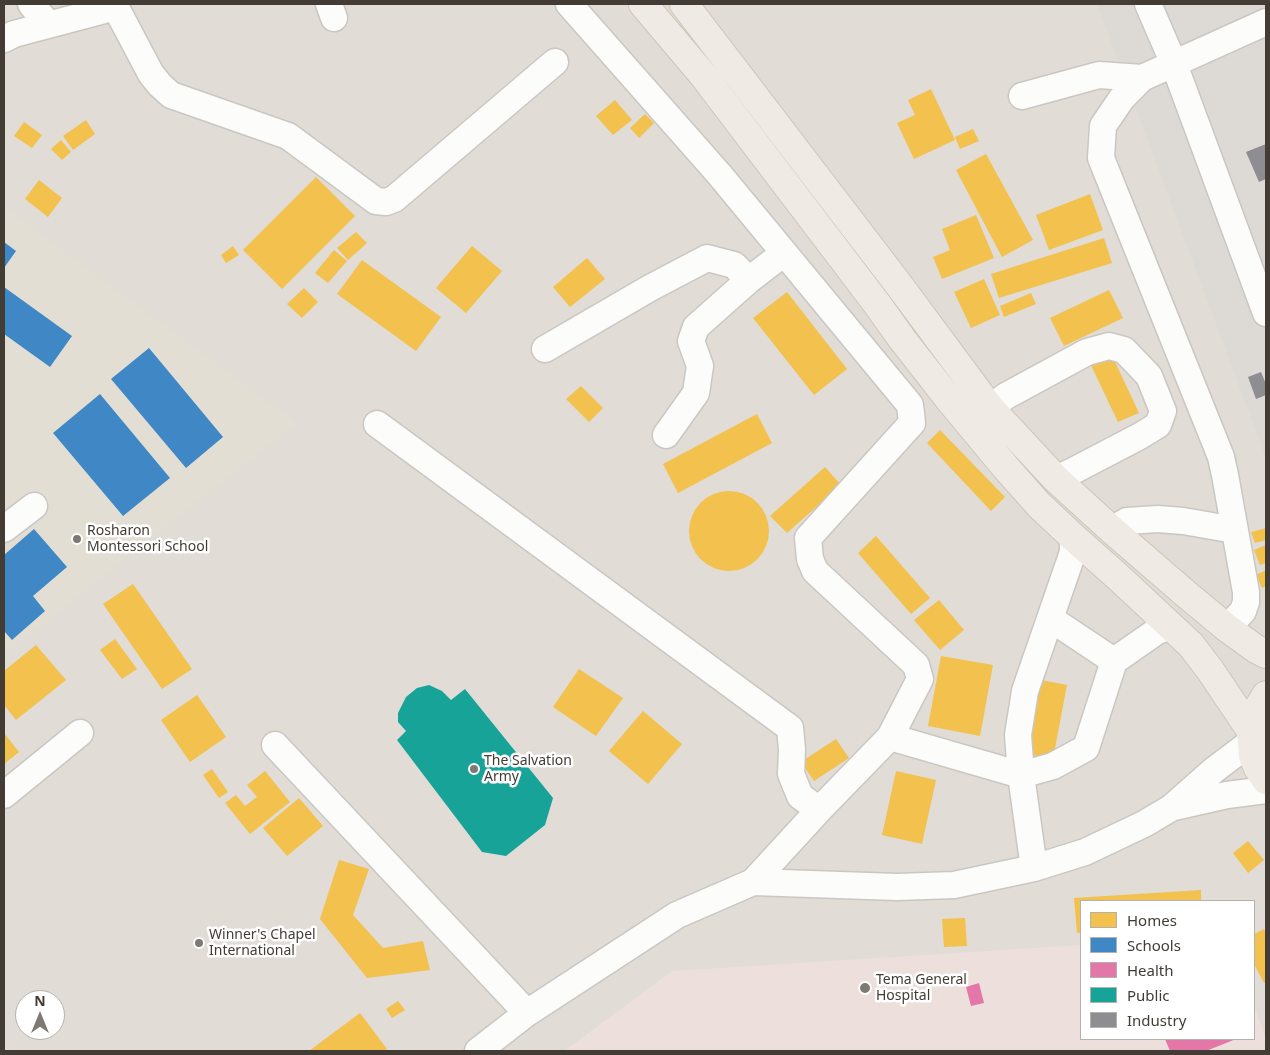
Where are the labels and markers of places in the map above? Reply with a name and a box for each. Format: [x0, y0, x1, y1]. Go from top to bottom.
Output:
place label: Rosharon Montessori School [87, 523, 208, 556]
marker: Rosharon Montessori School [71, 533, 83, 545]
place label: The Salvation Army [484, 753, 572, 786]
marker: The Salvation Army [468, 763, 480, 775]
place label: Winner's Chapel International [209, 927, 316, 960]
marker: Winner's Chapel International [193, 937, 205, 949]
place label: Tema General Hospital [876, 972, 967, 1004]
marker: Tema General Hospital [858, 981, 872, 995]

